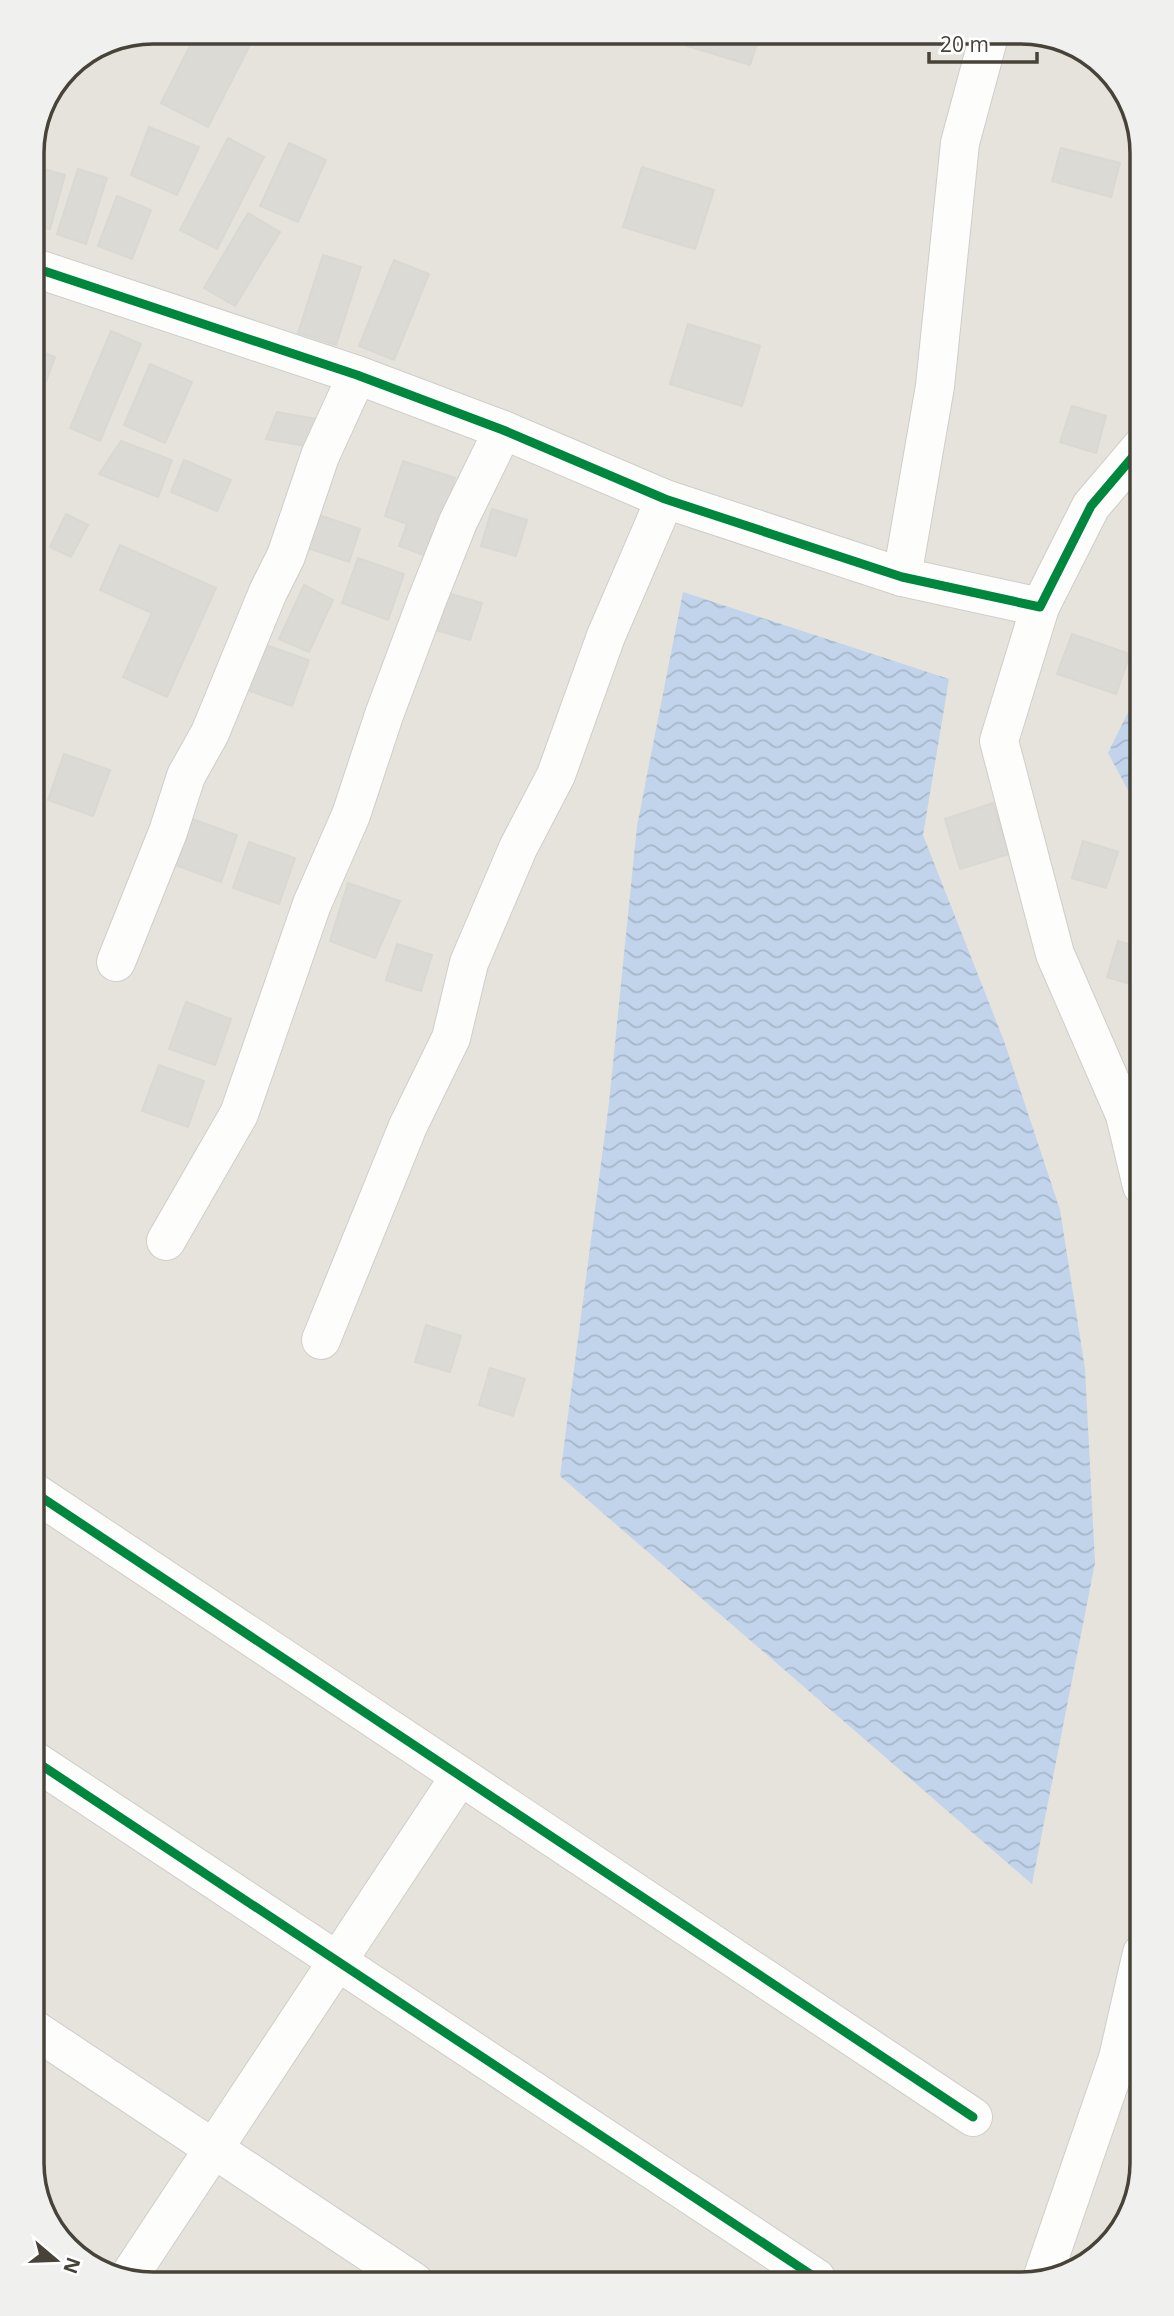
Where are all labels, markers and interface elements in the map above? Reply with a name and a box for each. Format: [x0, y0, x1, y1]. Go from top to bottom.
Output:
scale bar [929, 21, 1038, 65]
text: 20 m [940, 30, 989, 58]
north arrow [21, 2225, 91, 2295]
text: N [57, 2254, 87, 2277]

